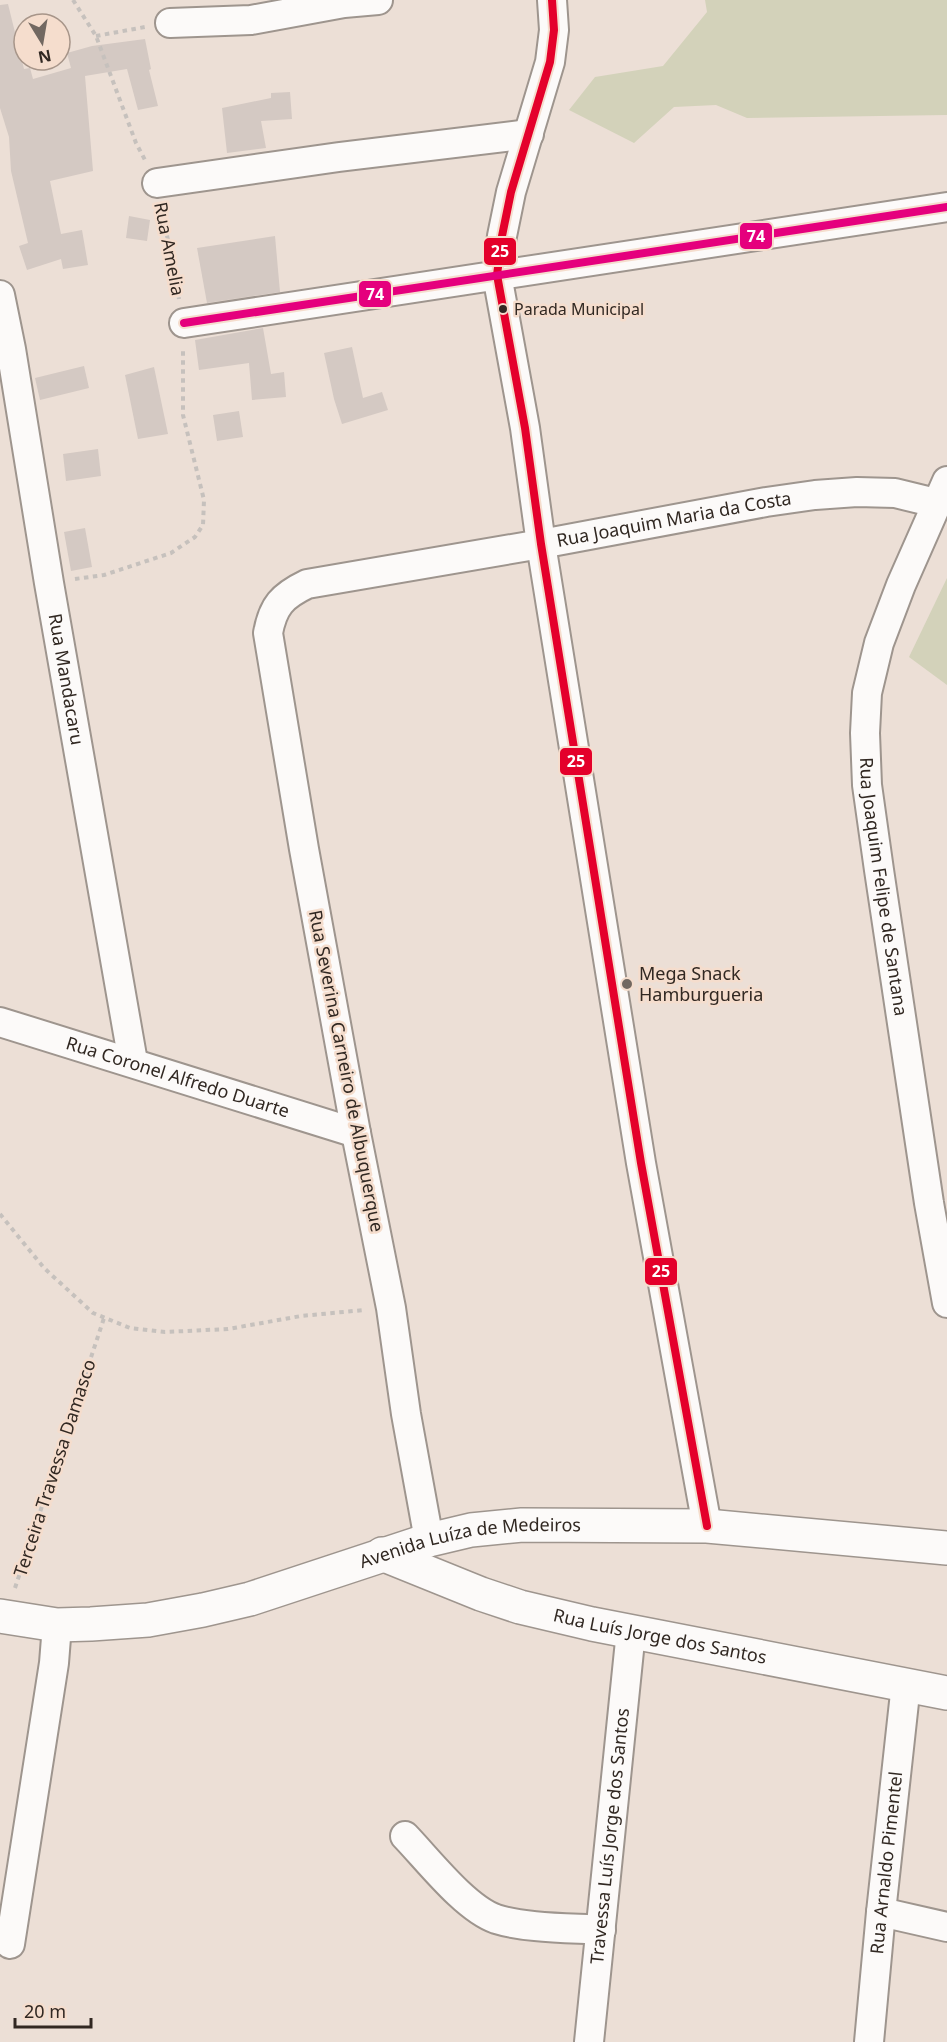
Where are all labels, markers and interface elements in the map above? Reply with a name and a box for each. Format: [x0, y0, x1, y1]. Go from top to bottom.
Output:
north arrow [12, 12, 72, 72]
text: N [36, 45, 53, 69]
street label: Rua Amelia [149, 200, 191, 298]
line badge: 74 [739, 222, 773, 250]
text: 74 [747, 225, 765, 247]
line badge: 25 [483, 237, 517, 266]
text: 25 [491, 240, 509, 262]
line badge: 74 [358, 280, 392, 308]
text: 74 [366, 283, 384, 305]
place label: Parada Municipal [514, 298, 644, 320]
marker: Parada Municipal [497, 303, 509, 315]
street label: Rua Joaquim Maria da Costa [555, 486, 793, 552]
street label: Rua Mandacaru [44, 612, 90, 747]
line badge: 25 [559, 747, 593, 776]
text: 25 [567, 750, 585, 772]
street label: Rua Joaquim Felipe de Santana [855, 757, 914, 1017]
street label: Rua Severina Carneiro de Albuquerque [304, 908, 390, 1234]
place label: Mega Snack Hamburgueria [639, 961, 763, 1006]
marker: Mega Snack Hamburgueria [620, 977, 634, 991]
street label: Rua Coronel Alfredo Duarte [63, 1030, 293, 1123]
line badge: 25 [644, 1257, 678, 1286]
text: 25 [652, 1260, 670, 1282]
street label: Terceira Travessa Damasco [8, 1356, 101, 1579]
street label: Avenida Luíza de Medeiros [356, 1512, 581, 1573]
street label: Rua Luís Jorge dos Santos [551, 1602, 769, 1669]
street label: Travessa Luís Jorge dos Santos [584, 1707, 634, 1965]
street label: Rua Arnaldo Pimentel [864, 1770, 907, 1955]
scale bar [15, 1991, 92, 2029]
text: 20 m [24, 1999, 66, 2023]

